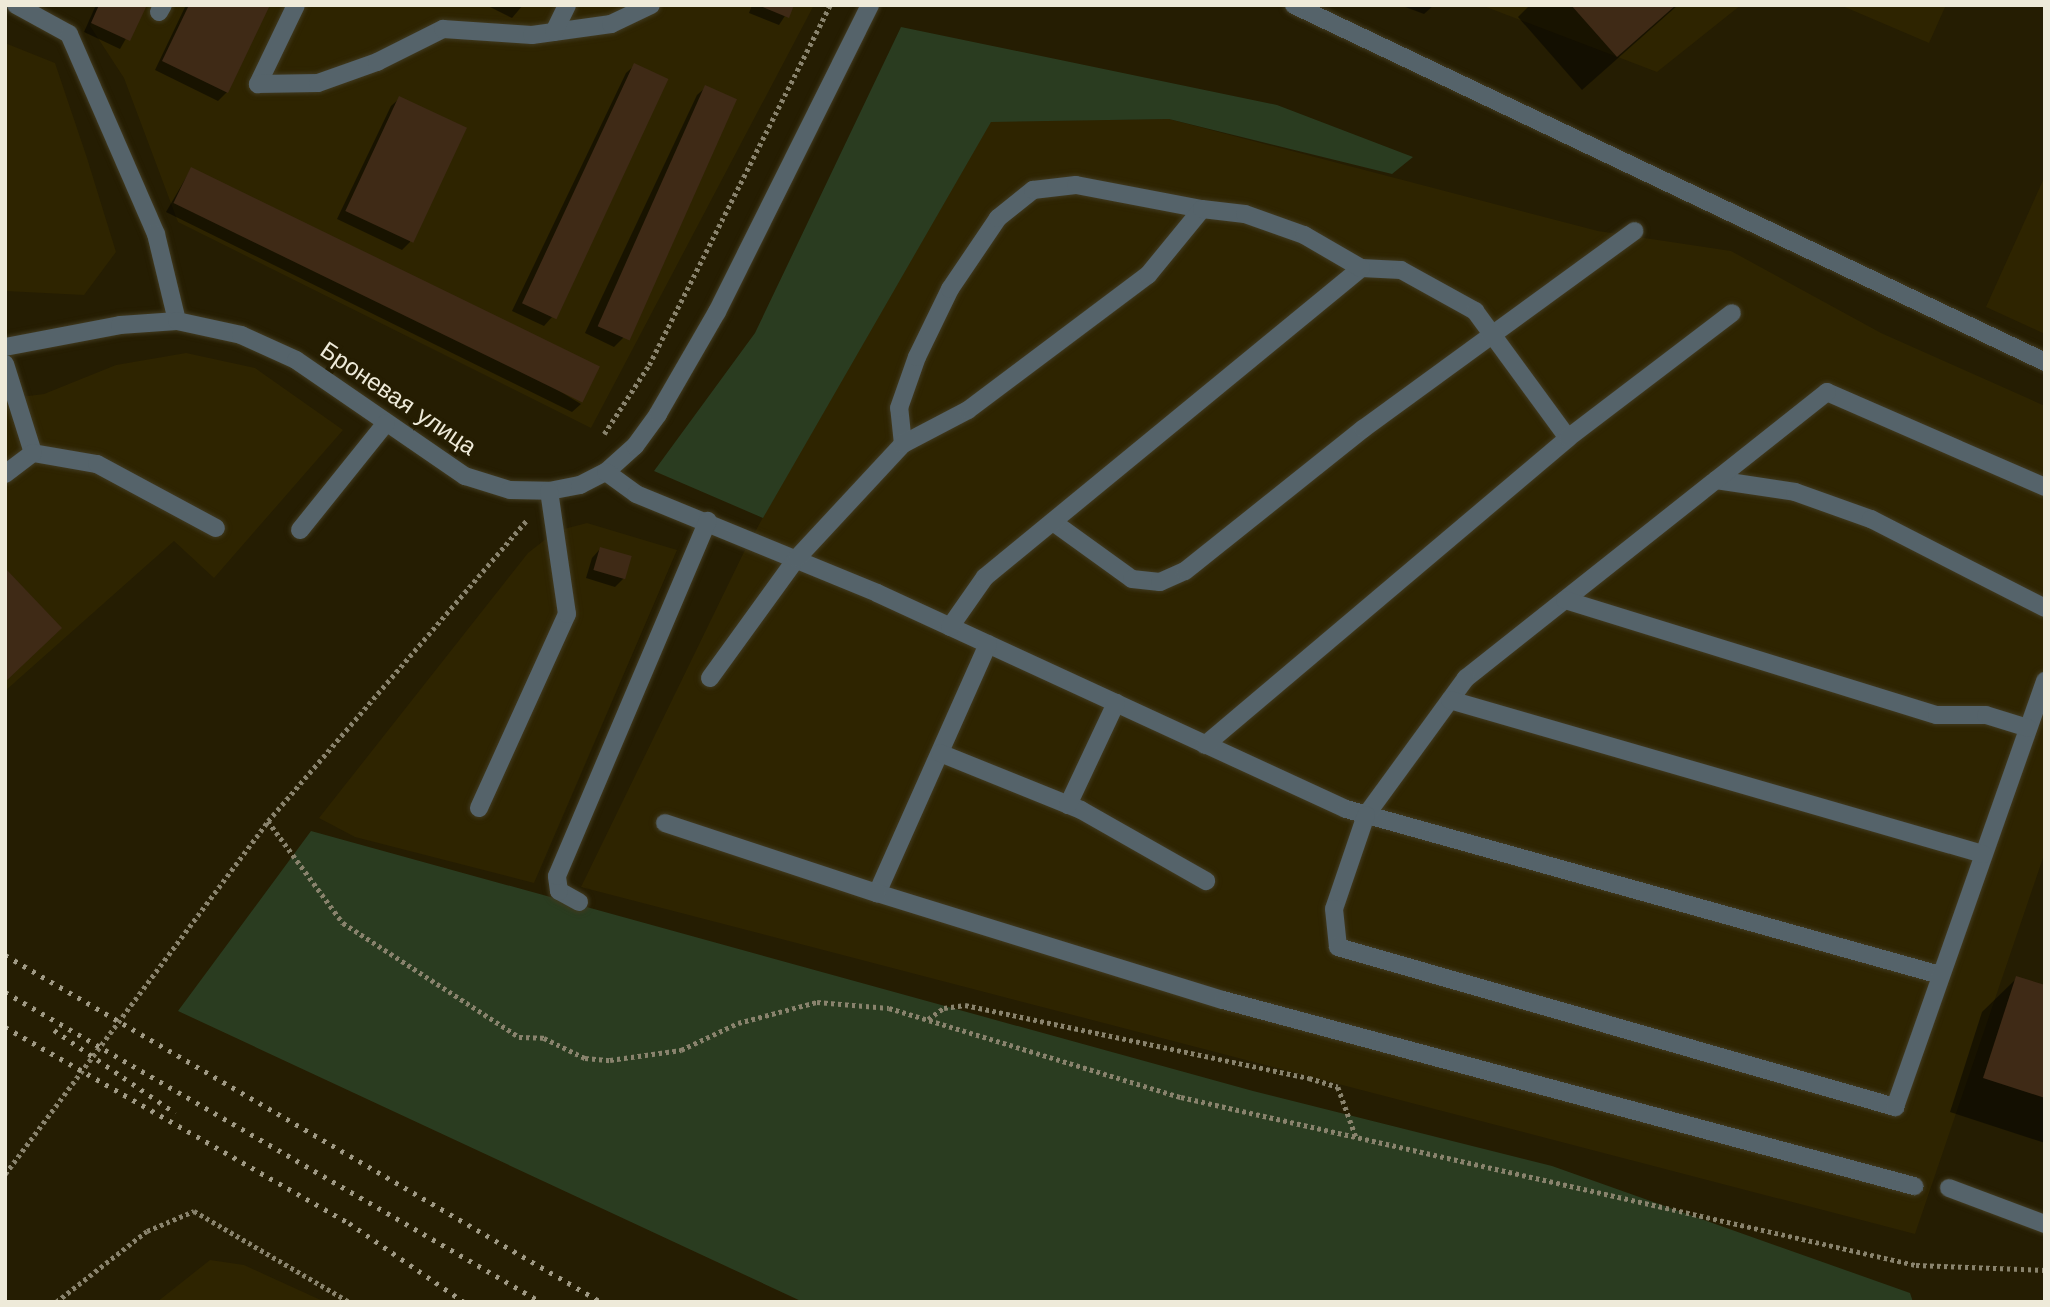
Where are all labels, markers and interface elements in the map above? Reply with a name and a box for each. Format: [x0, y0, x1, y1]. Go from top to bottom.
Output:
street label: Броневая улица [314, 336, 482, 462]

